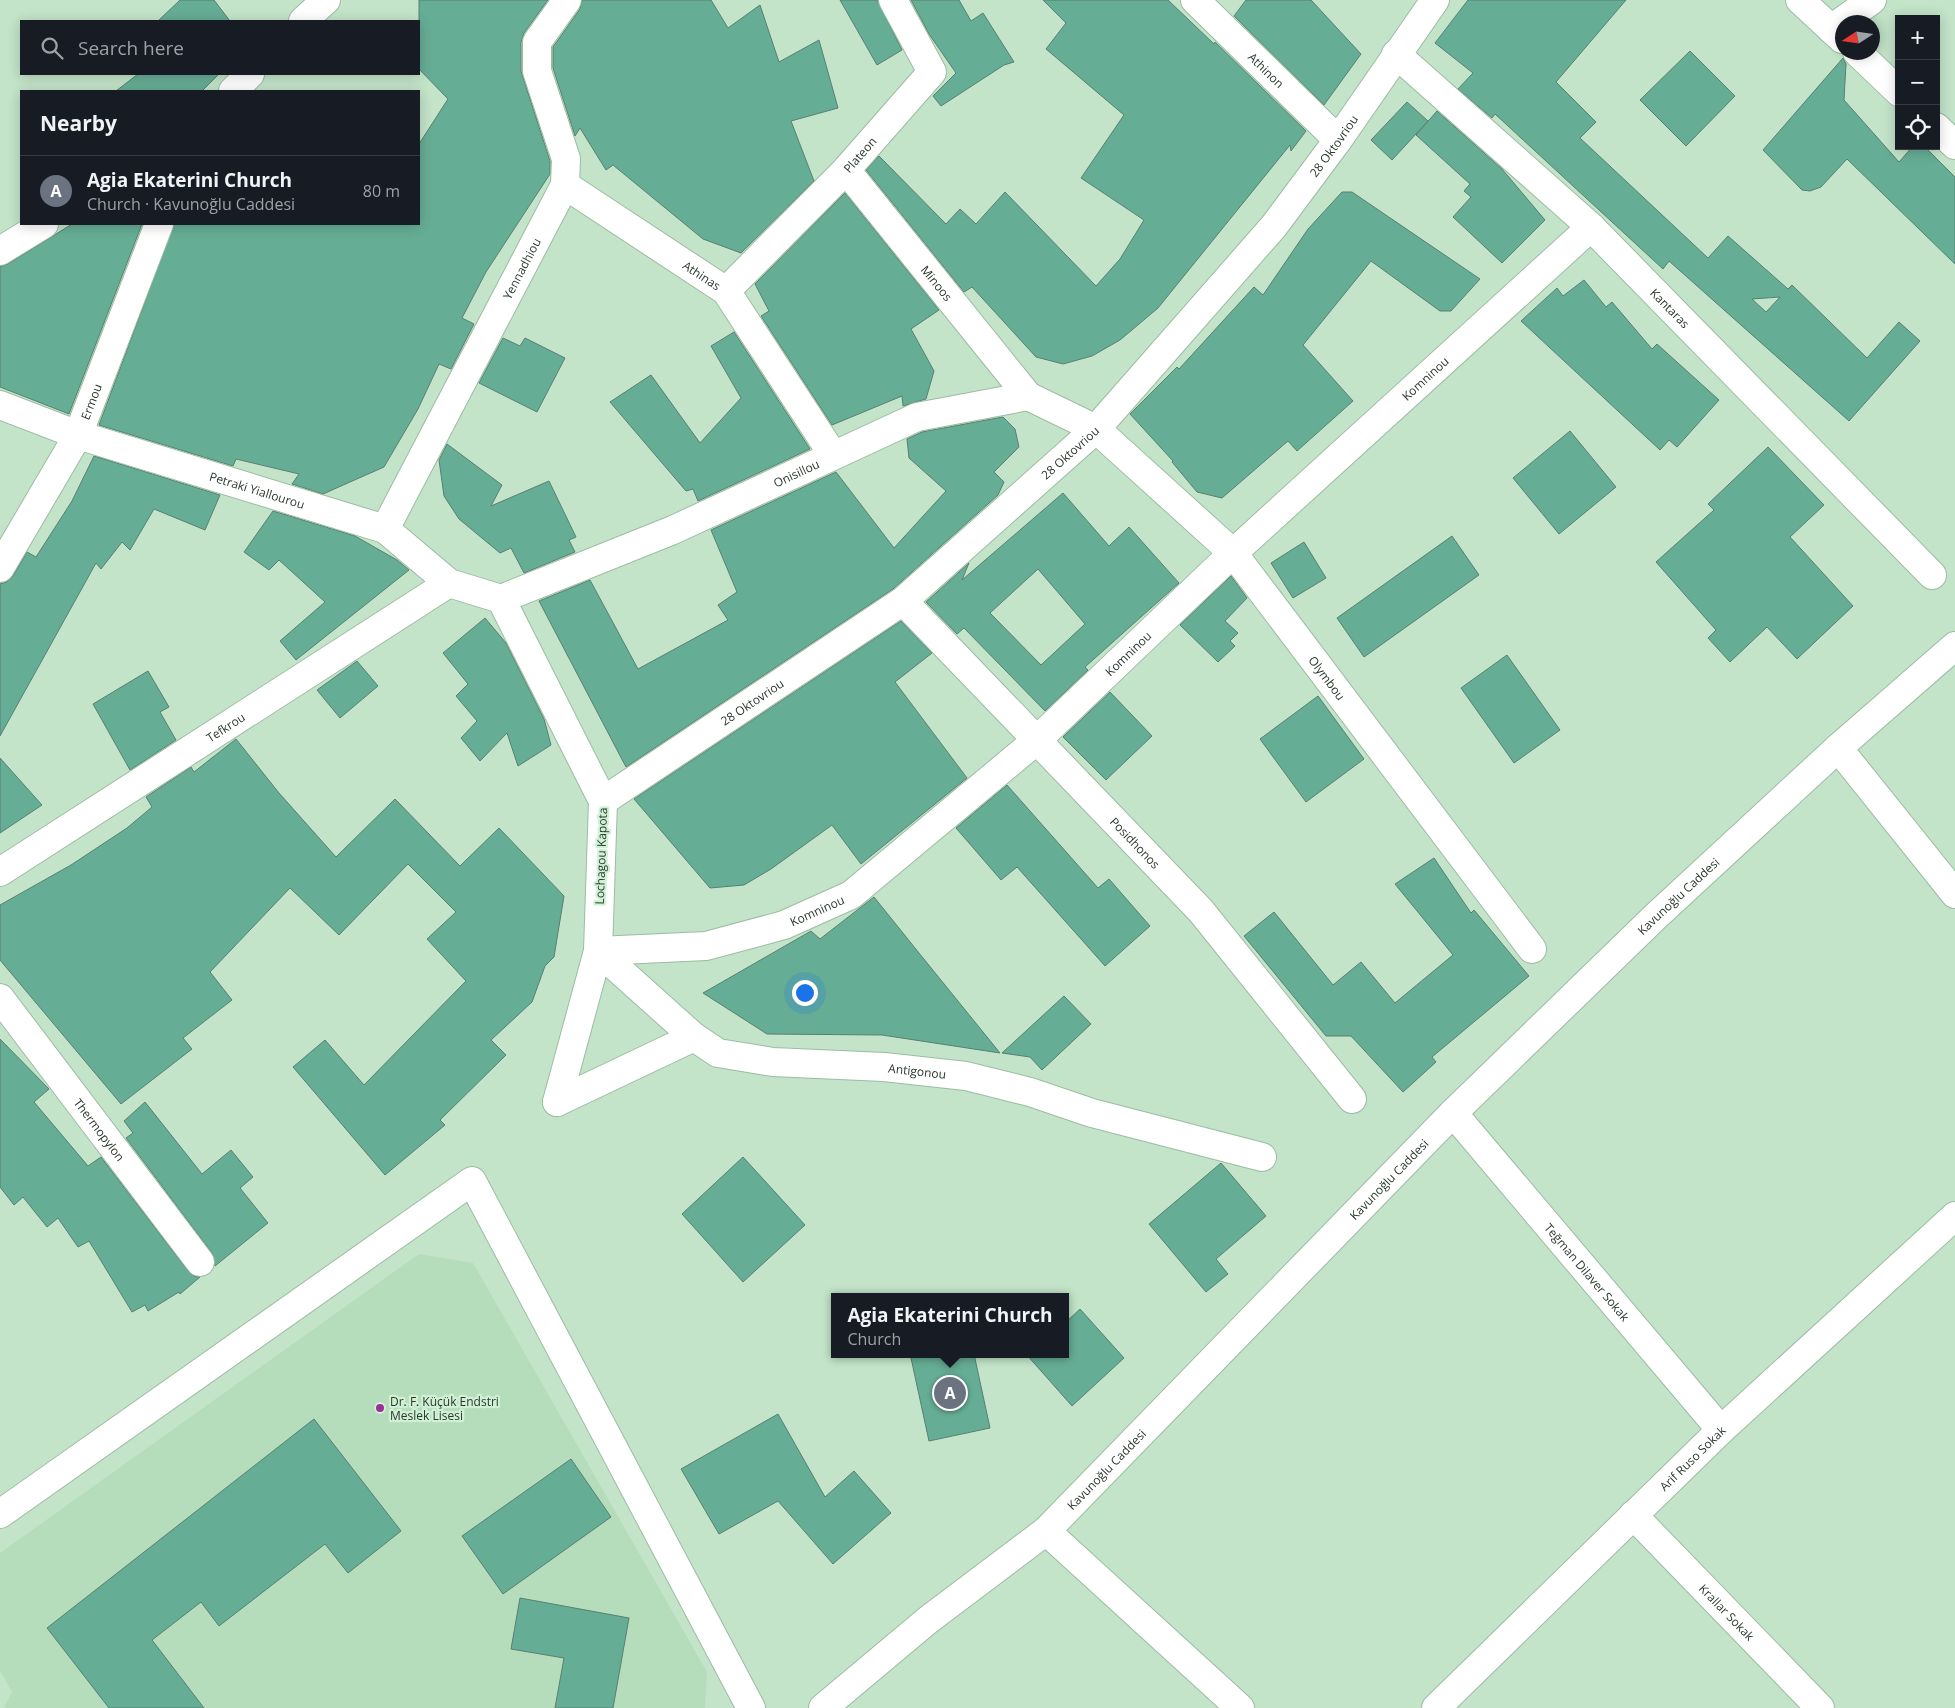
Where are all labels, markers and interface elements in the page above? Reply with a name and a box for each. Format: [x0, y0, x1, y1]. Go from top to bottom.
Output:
north arrow [1835, 15, 1880, 60]
map controls [1895, 15, 1940, 150]
button: + [1895, 15, 1940, 60]
search box [20, 20, 420, 75]
icon: search [38, 34, 66, 62]
text: Search here [78, 35, 184, 61]
street label: Athinon [1245, 48, 1288, 91]
button: − [1895, 60, 1940, 105]
button: locate [1895, 105, 1940, 150]
text: Nearby [40, 109, 117, 137]
street label: 28 Oktovriou [1305, 111, 1362, 180]
street label: Plateon [839, 133, 880, 176]
text: Agia Ekaterini Church [87, 167, 292, 193]
text: A [50, 180, 62, 202]
text: 80 m [363, 180, 400, 202]
text: Church · Kavunoğlu Caddesi [87, 193, 295, 215]
street label: Yennadhiou [498, 235, 544, 302]
street label: Athinas [680, 257, 724, 294]
street label: Minoos [917, 262, 957, 305]
street label: Kantaras [1647, 284, 1694, 332]
street label: Komninou [1398, 352, 1452, 404]
street label: Ermou [76, 381, 105, 422]
street label: 28 Oktovriou [1037, 422, 1103, 483]
street label: Onisillou [770, 455, 822, 491]
street label: Petraki Yiallourou [207, 467, 307, 512]
street label: Komninou [1101, 627, 1155, 679]
street label: Olymbou [1305, 652, 1350, 703]
street label: 28 Oktovriou [717, 675, 787, 729]
street label: Tefkrou [203, 708, 248, 746]
street label: Lochagou Kapota [591, 807, 611, 905]
street label: Posidhonos [1106, 813, 1164, 872]
street label: Kavunoğlu Caddesi [1633, 853, 1723, 938]
street label: Komninou [787, 891, 847, 930]
your location [792, 980, 818, 1006]
street label: Antigonou [888, 1059, 947, 1082]
street label: Thermopylon [70, 1095, 129, 1165]
street label: Kavunoğlu Caddesi [1345, 1135, 1432, 1223]
street label: Teğman Dilaver Sokak [1541, 1219, 1634, 1325]
popup [831, 1293, 1069, 1358]
text: Agia Ekaterini Church [847, 1302, 1053, 1328]
text: Church [847, 1328, 901, 1350]
pin: A [934, 1374, 966, 1412]
place label: Dr. F. Küçük Endstri Meslek Lisesi [390, 1393, 499, 1424]
marker: Dr. F. Küçük Endstri Meslek Lisesi [374, 1402, 386, 1414]
street label: Arif Ruso Sokak [1655, 1421, 1730, 1494]
street label: Kavunoğlu Caddesi [1063, 1425, 1149, 1513]
street label: Krallar Sokak [1696, 1580, 1759, 1645]

